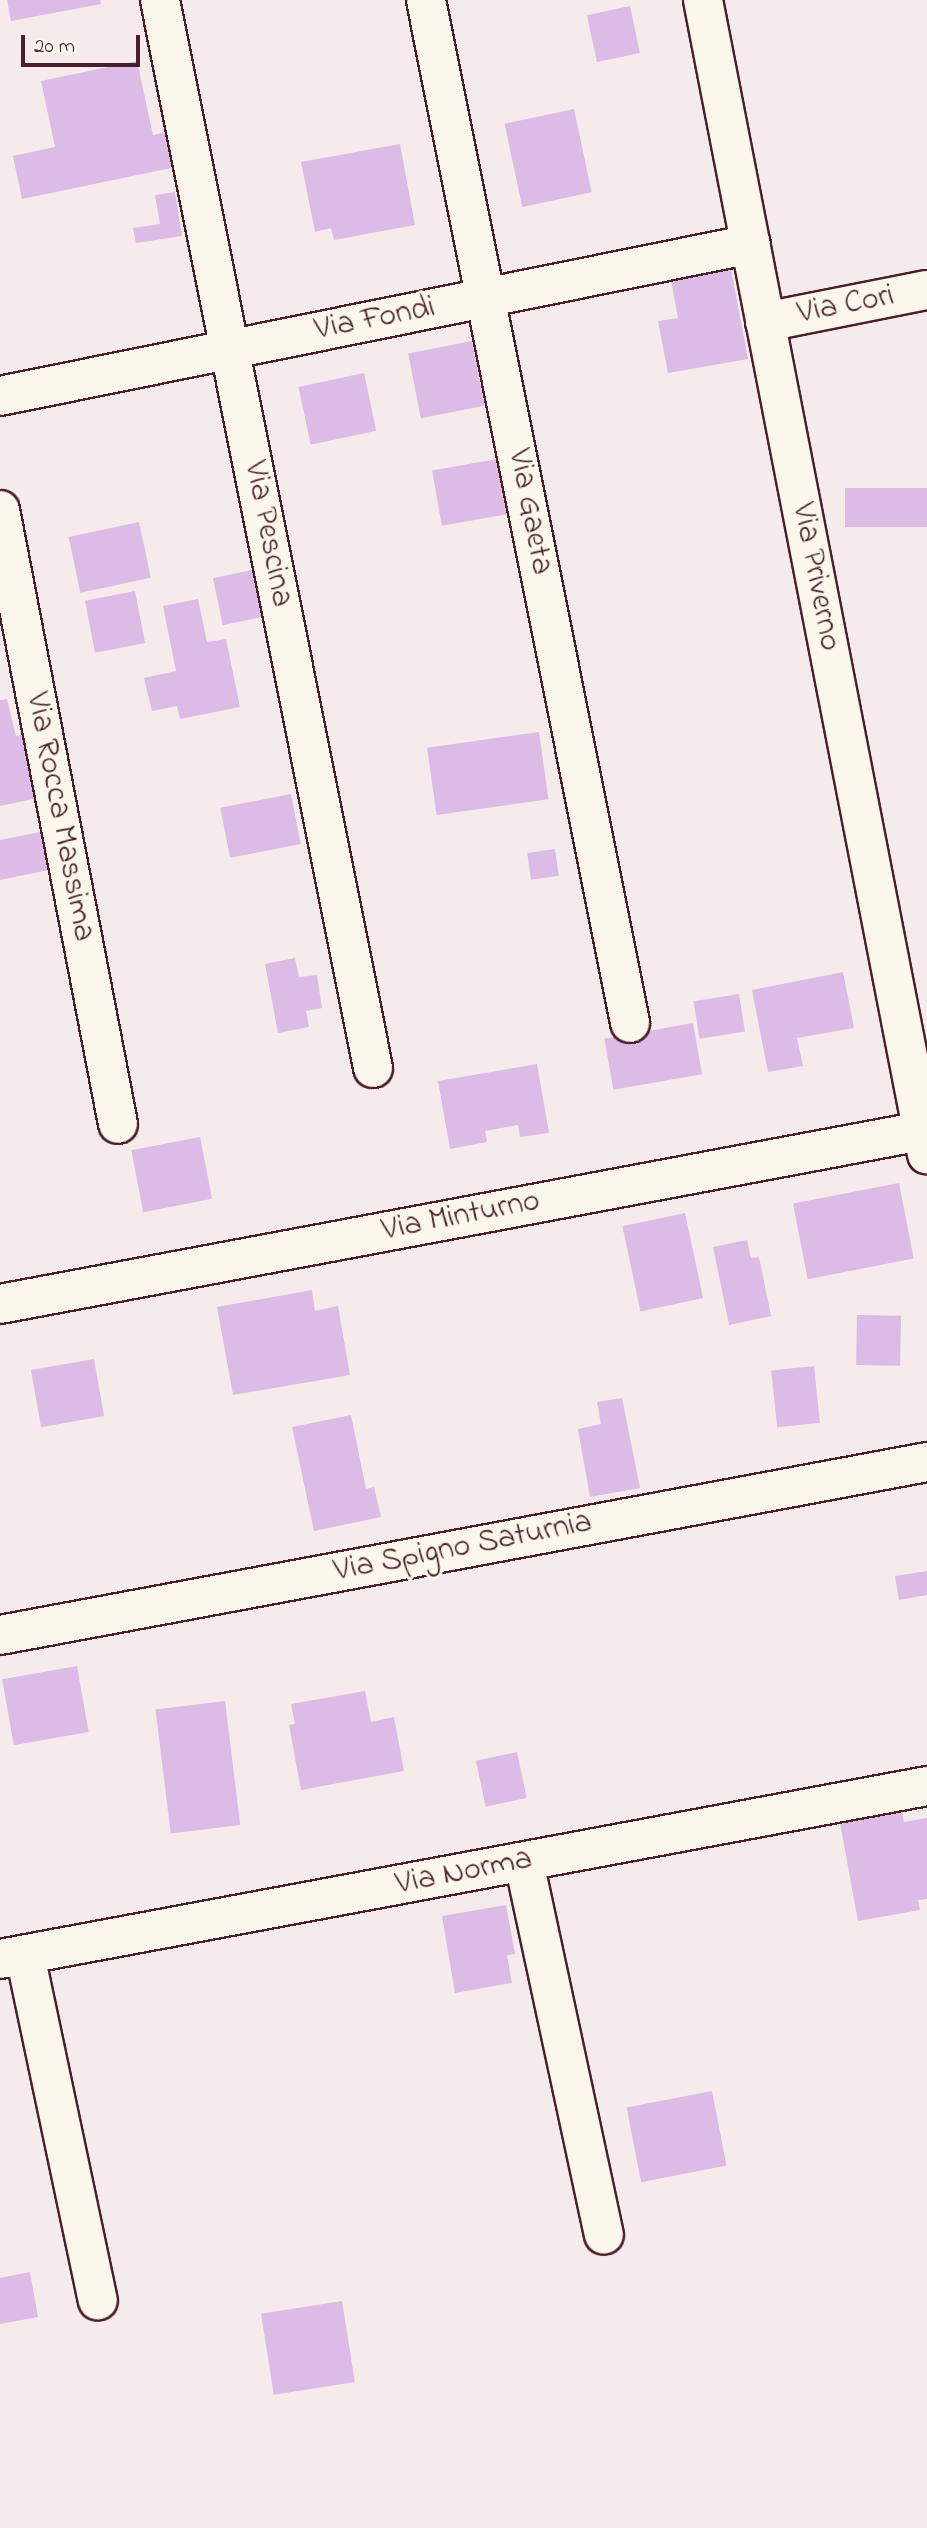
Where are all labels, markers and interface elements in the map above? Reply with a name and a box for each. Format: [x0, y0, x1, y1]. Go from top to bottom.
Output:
scale bar [24, 21, 144, 65]
text: 20 m [34, 32, 75, 62]
street label: Via Cori [794, 278, 898, 334]
street label: Via Fondi [312, 290, 438, 350]
street label: Via Gaeta [498, 446, 560, 578]
street label: Via Pescina [234, 458, 300, 610]
street label: Via Priverno [782, 500, 848, 654]
street label: Via Rocca Massima [16, 689, 102, 945]
street label: Via Minturno [379, 1183, 543, 1251]
street label: Via Spigno Saturnia [331, 1504, 595, 1592]
street label: Via Norma [393, 1841, 535, 1905]

